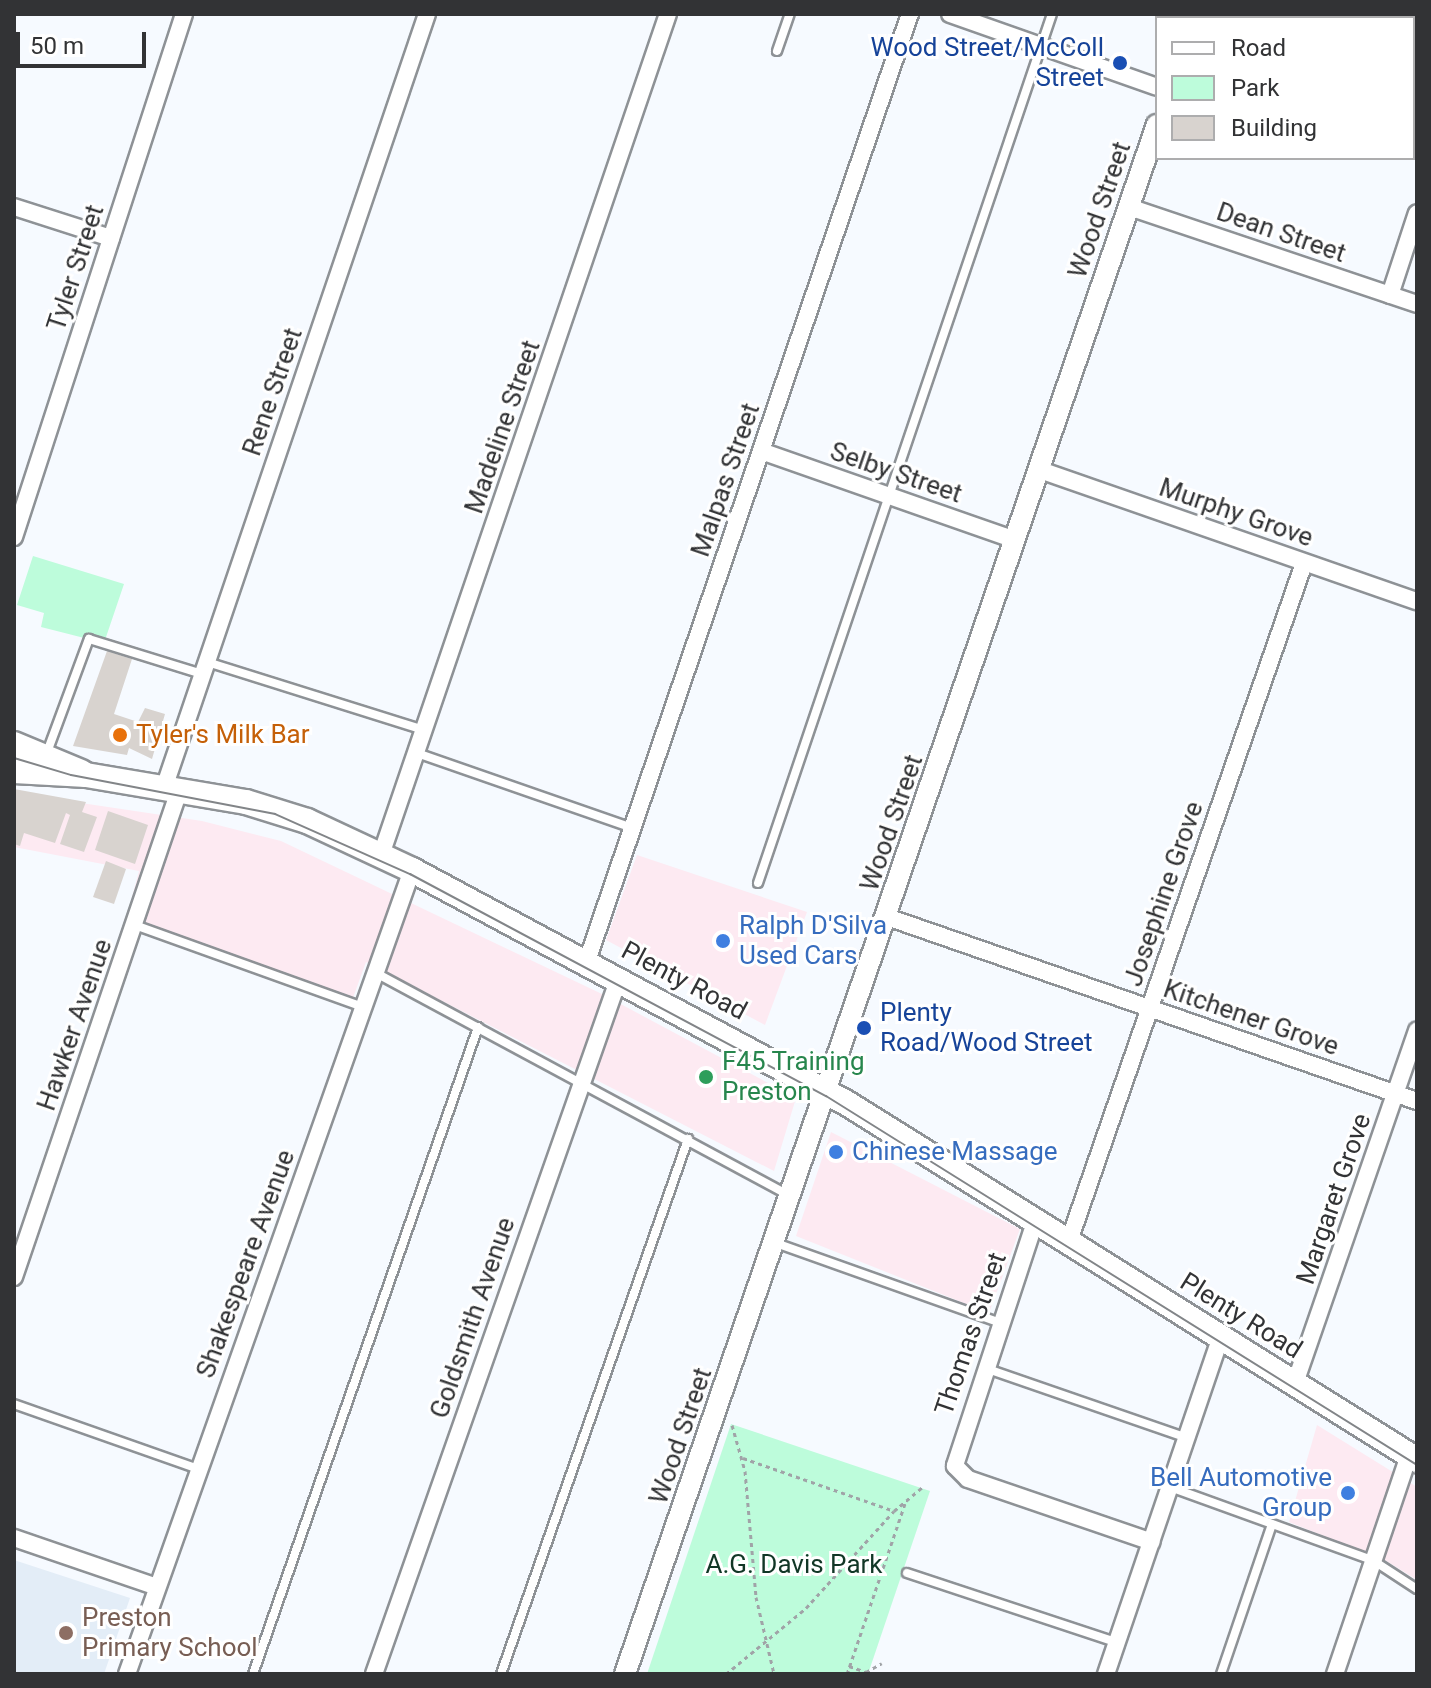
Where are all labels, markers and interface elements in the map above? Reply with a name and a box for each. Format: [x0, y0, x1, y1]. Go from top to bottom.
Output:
scale bar [20, 16, 150, 66]
legend [1155, 16, 1415, 160]
text: 50 m [30, 32, 84, 60]
place label: Wood Street/McColl Street [871, 32, 1104, 94]
text: Road [1231, 34, 1286, 62]
marker: Wood Street/McColl Street [1111, 54, 1129, 72]
text: Park [1231, 74, 1279, 102]
text: Building [1231, 114, 1317, 142]
street label: Wood Street [1062, 138, 1138, 282]
street label: Dean Street [1212, 196, 1350, 270]
street label: Tyler Street [41, 201, 111, 335]
street label: Rene Street [237, 324, 309, 460]
street label: Madeline Street [459, 336, 547, 518]
street label: Malpas Street [685, 399, 767, 561]
street label: Selby Street [826, 436, 966, 510]
street label: Murphy Grove [1155, 472, 1317, 554]
place label: Tyler's Milk Bar [136, 719, 310, 751]
marker: Tyler's Milk Bar [111, 726, 129, 744]
street label: Wood Street [854, 751, 930, 895]
street label: Josephine Grove [1118, 798, 1210, 990]
place label: Ralph D'Silva Used Cars [739, 910, 887, 972]
marker: Ralph D'Silva Used Cars [714, 932, 732, 950]
street label: Hawker Avenue [31, 935, 119, 1115]
street label: Plenty Road [616, 935, 752, 1027]
street label: Kitchener Grove [1159, 973, 1343, 1063]
place label: Plenty Road/Wood Street [880, 997, 1092, 1058]
marker: Plenty Road/Wood Street [855, 1019, 873, 1037]
place label: F45 Training Preston [722, 1046, 865, 1108]
marker: F45 Training Preston [697, 1068, 715, 1086]
street label: Margaret Grove [1290, 1109, 1378, 1289]
place label: Chinese Massage [852, 1136, 1058, 1168]
marker: Chinese Massage [827, 1143, 845, 1161]
street label: Shakespeare Avenue [190, 1146, 302, 1382]
street label: Goldsmith Avenue [424, 1213, 522, 1423]
street label: Thomas Street [929, 1249, 1013, 1419]
street label: Plenty Road [1174, 1266, 1308, 1366]
street label: Wood Street [643, 1364, 719, 1508]
place label: Bell Automotive Group [1150, 1462, 1332, 1524]
marker: Bell Automotive Group [1339, 1484, 1357, 1502]
park label: A.G. Davis Park [705, 1549, 883, 1581]
place label: Preston Primary School [82, 1602, 258, 1664]
marker: Preston Primary School [57, 1624, 75, 1642]

